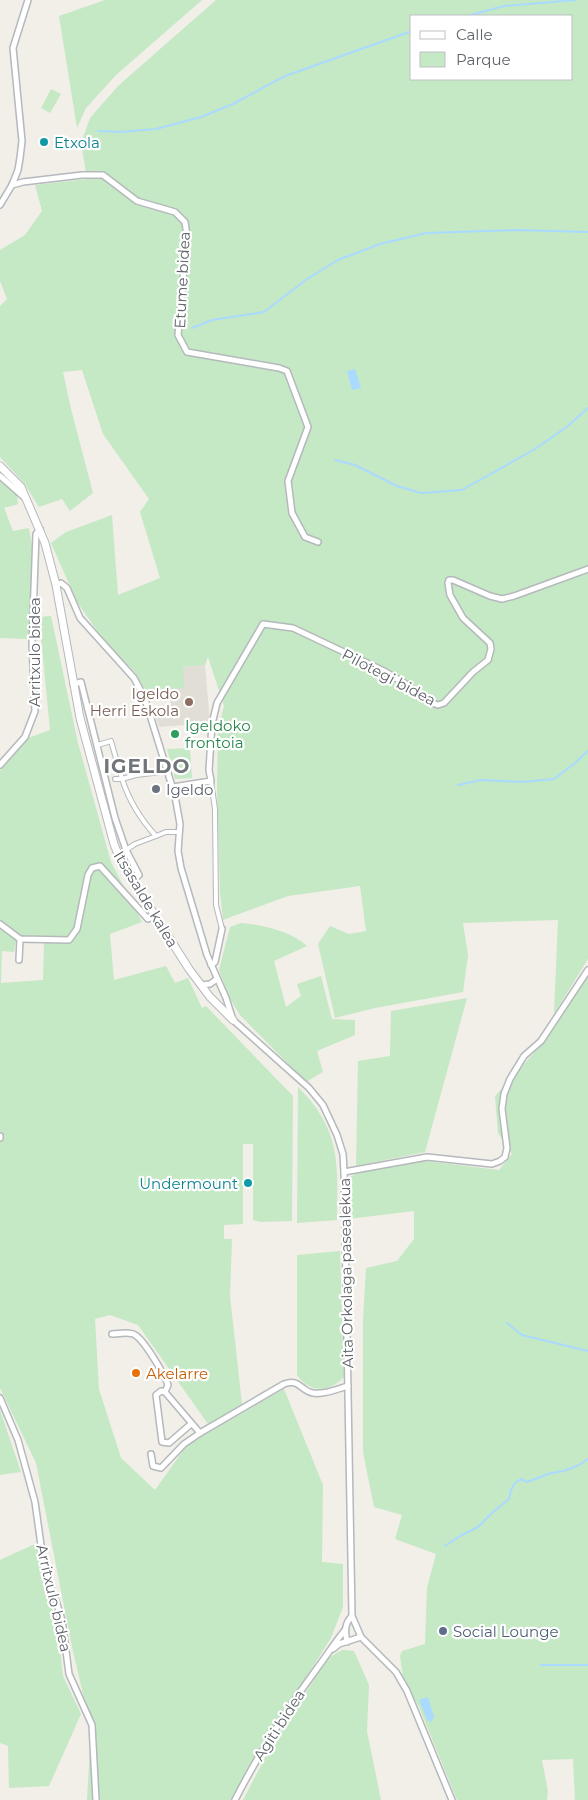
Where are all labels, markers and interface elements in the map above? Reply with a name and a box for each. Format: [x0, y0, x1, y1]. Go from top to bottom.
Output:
legend [410, 15, 573, 80]
text: Calle [456, 25, 493, 44]
text: Parque [456, 50, 511, 69]
place label: Etxola [54, 133, 100, 152]
marker: Etxola [38, 136, 50, 148]
street label: Etume bidea [170, 231, 194, 329]
street label: Arritxulo bidea [25, 597, 44, 707]
street label: Pilotegi bidea [339, 644, 439, 710]
place label: Igeldo Herri Eskola [90, 684, 179, 720]
marker: Igeldo Herri Eskola [183, 696, 195, 708]
place label: Igeldoko frontoia [185, 716, 251, 752]
marker: Igeldoko frontoia [169, 728, 181, 740]
district label: IGELDO [104, 754, 190, 778]
place label: Igeldo [166, 780, 213, 799]
marker: Igeldo [150, 783, 162, 795]
street label: Itsasalde kalea [110, 847, 182, 951]
place label: Undermount [139, 1174, 238, 1193]
marker: Undermount [242, 1177, 254, 1189]
street label: Aita Orkolaga pasealekua [335, 1178, 357, 1368]
place label: Akelarre [146, 1364, 208, 1383]
marker: Akelarre [130, 1367, 142, 1379]
street label: Arritxulo bidea [32, 1542, 76, 1654]
place label: Social Lounge [453, 1622, 559, 1641]
marker: Social Lounge [437, 1625, 449, 1637]
street label: Agiti bidea [249, 1686, 309, 1764]

